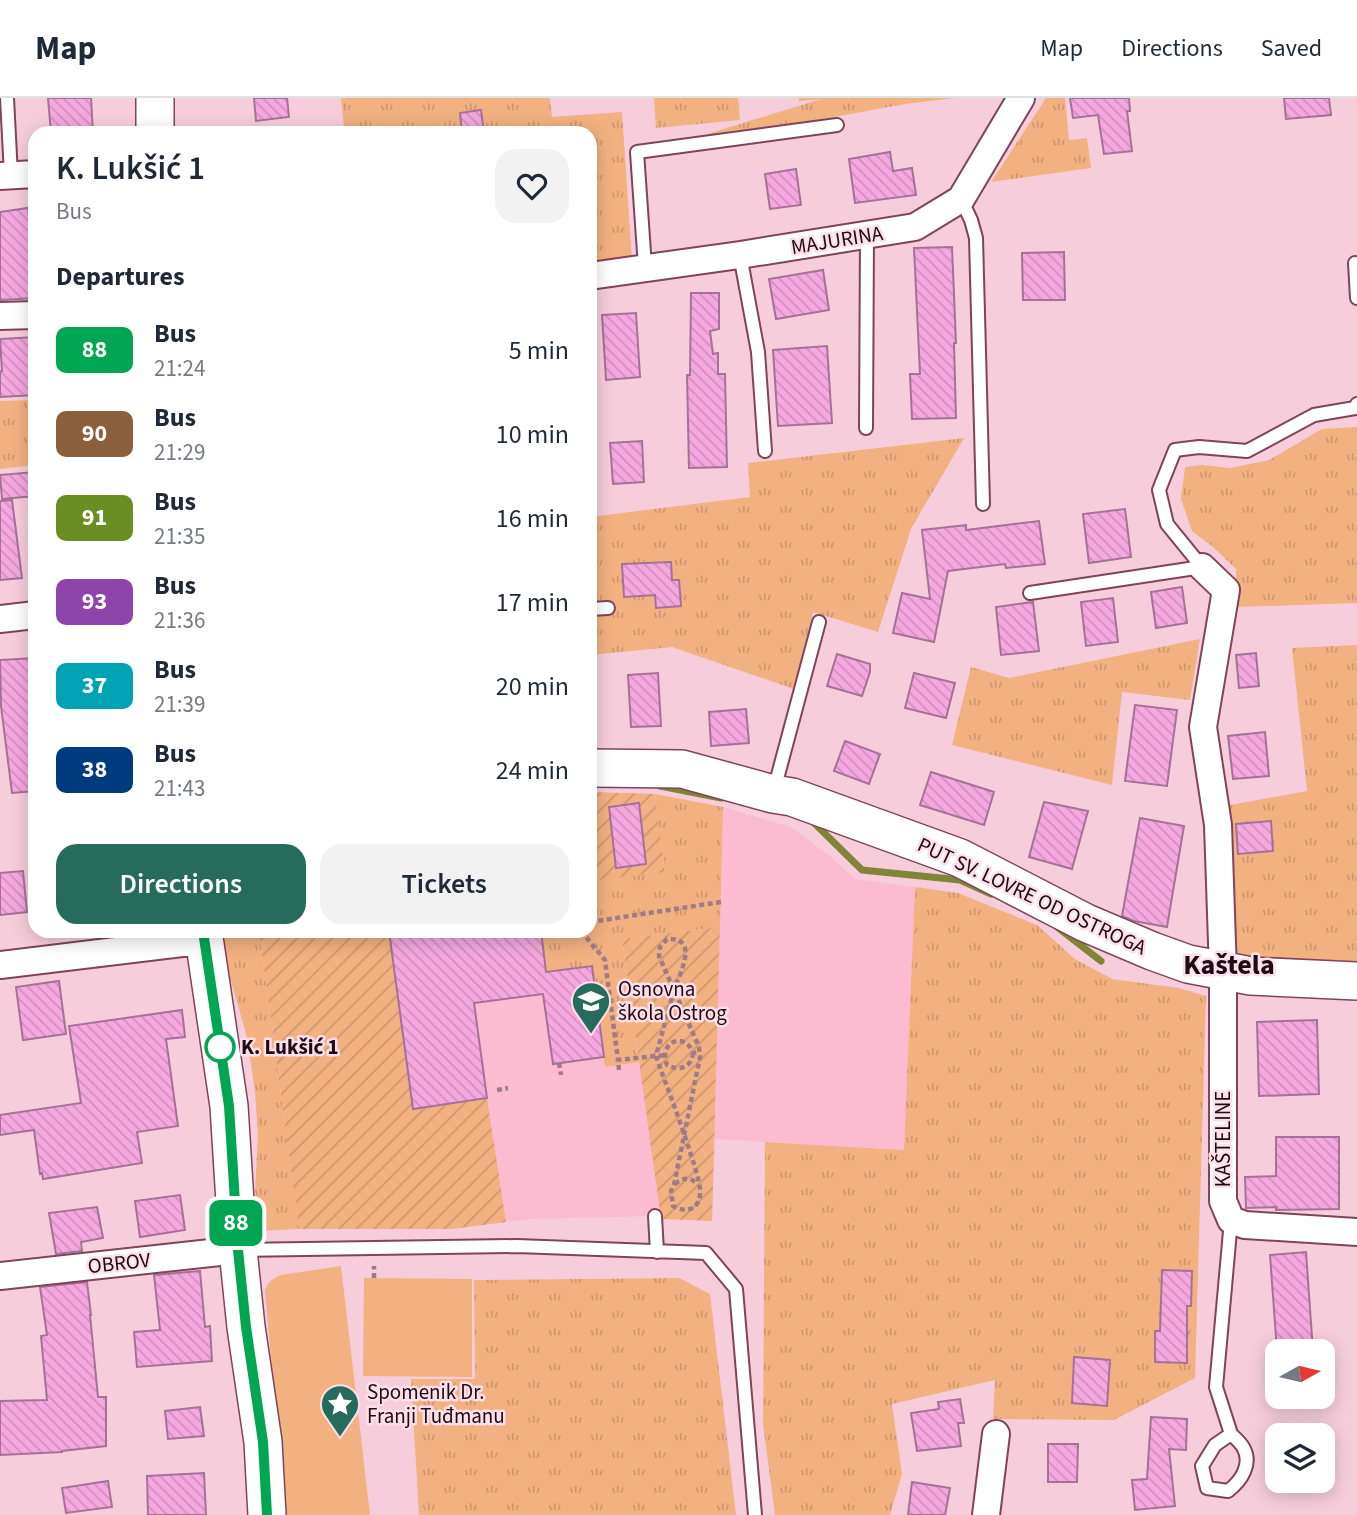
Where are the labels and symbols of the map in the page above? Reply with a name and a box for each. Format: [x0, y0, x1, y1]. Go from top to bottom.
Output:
street label: MAJURINA [789, 218, 886, 262]
street label: PUT SV. LOVRE OD OSTROGA [913, 830, 1152, 963]
district label: Kaštela [1183, 945, 1275, 985]
place label: Osnovna škola Ostrog [618, 974, 727, 1028]
school or university icon: Osnovna škola Ostrog [570, 980, 612, 1035]
marker: K. Lukšić 1 [205, 1032, 235, 1062]
place label: K. Lukšić 1 [241, 1032, 339, 1062]
street label: KAŠTELINE [1208, 1091, 1238, 1187]
line badge: 88 [204, 1200, 268, 1246]
street label: OBROV [86, 1245, 152, 1281]
north arrow [1265, 1339, 1335, 1409]
place label: Spomenik Dr. Franji Tuđmanu [367, 1377, 505, 1431]
place icon: Spomenik Dr. Franji Tuđmanu [319, 1383, 361, 1438]

